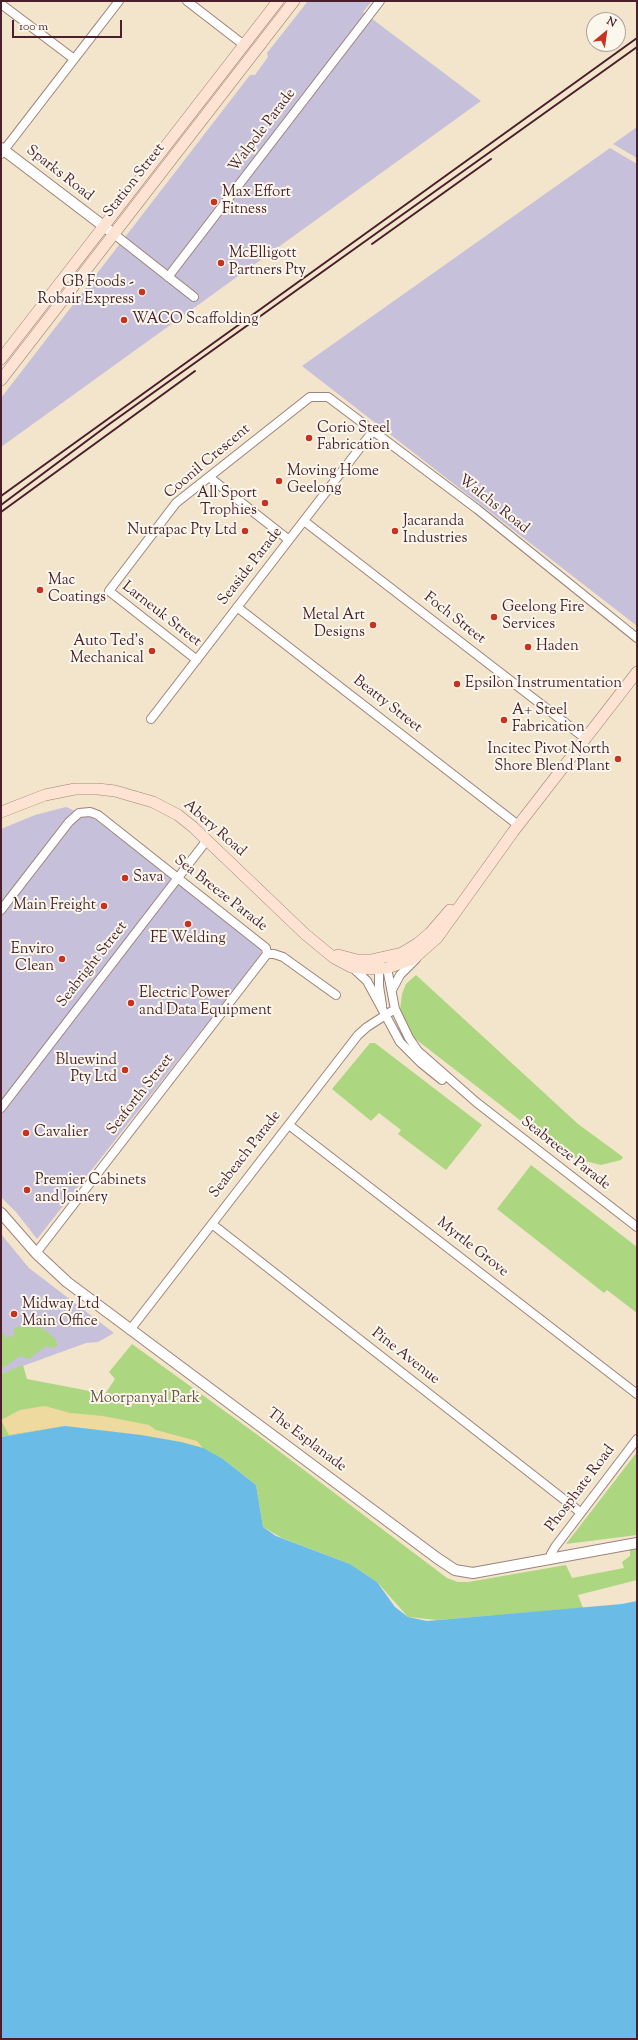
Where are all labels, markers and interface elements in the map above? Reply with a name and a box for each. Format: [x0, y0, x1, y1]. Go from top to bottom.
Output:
scale bar [14, 12, 124, 38]
north arrow [586, 12, 626, 52]
text: N [604, 13, 619, 32]
text: 100 m [19, 18, 48, 36]
street label: Walpole Parade [226, 86, 300, 176]
street label: Station Street [100, 140, 170, 222]
street label: Sparks Road [22, 142, 96, 206]
place label: Max Effort Fitness [222, 184, 291, 219]
marker: Max Effort Fitness [209, 197, 219, 207]
place label: McElligott Partners Pty [229, 245, 306, 280]
marker: McElligott Partners Pty [216, 258, 226, 268]
place label: GB Foods - Robair Express [38, 274, 134, 309]
marker: GB Foods - Robair Express [137, 287, 147, 297]
place label: WACO Scaffolding [132, 311, 258, 329]
marker: WACO Scaffolding [119, 315, 129, 325]
place label: Corio Steel Fabrication [317, 420, 390, 455]
street label: Coonil Crescent [161, 421, 255, 503]
marker: Corio Steel Fabrication [304, 433, 314, 443]
place label: Moving Home Geelong [287, 463, 379, 498]
street label: Walchs Road [454, 472, 532, 538]
marker: Moving Home Geelong [274, 476, 284, 486]
place label: All Sport Trophies [197, 485, 257, 520]
marker: All Sport Trophies [260, 498, 270, 508]
place label: Jacaranda Industries [403, 513, 467, 548]
place label: Nutrapac Pty Ltd [127, 522, 237, 540]
street label: Seaside Parade [215, 524, 287, 610]
marker: Nutrapac Pty Ltd [240, 526, 250, 536]
marker: Jacaranda Industries [390, 526, 400, 536]
place label: Mac Coatings [48, 572, 106, 607]
street label: Larneuk Street [118, 578, 204, 652]
marker: Mac Coatings [35, 585, 45, 595]
street label: Foch Street [419, 589, 489, 649]
place label: Geelong Fire Services [502, 599, 585, 634]
place label: Metal Art Designs [302, 607, 365, 642]
marker: Geelong Fire Services [489, 612, 499, 622]
marker: Metal Art Designs [368, 620, 378, 630]
place label: Auto Ted's Mechanical [70, 633, 144, 668]
place label: Haden [536, 638, 579, 656]
marker: Haden [523, 642, 533, 652]
marker: Auto Ted's Mechanical [147, 646, 157, 656]
street label: Beatty Street [349, 672, 425, 738]
place label: Epsilon Instrumentation [465, 675, 622, 693]
marker: Epsilon Instrumentation [452, 679, 462, 689]
place label: A+ Steel Fabrication [512, 702, 585, 737]
marker: A+ Steel Fabrication [499, 715, 509, 725]
place label: Incitec Pivot North Shore Blend Plant [487, 741, 610, 776]
marker: Incitec Pivot North Shore Blend Plant [613, 754, 623, 764]
street label: Abery Road [179, 797, 249, 861]
street label: Sea Breeze Parade [170, 852, 270, 936]
place label: Sava [133, 869, 163, 887]
marker: Sava [120, 873, 130, 883]
place label: Main Freight [13, 897, 96, 915]
marker: Main Freight [99, 901, 109, 911]
street label: Seabright Street [54, 919, 132, 1011]
marker: FE Welding [183, 919, 193, 929]
place label: FE Welding [150, 930, 226, 948]
place label: Enviro Clean [11, 941, 54, 976]
marker: Enviro Clean [57, 954, 67, 964]
place label: Electric Power and Data Equipment [139, 985, 272, 1020]
marker: Electric Power and Data Equipment [126, 998, 136, 1008]
street label: Seaforth Street [104, 1051, 178, 1139]
place label: Bluewind Pty Ltd [56, 1052, 117, 1087]
marker: Bluewind Pty Ltd [120, 1065, 130, 1075]
street label: Seabeach Parade [206, 1108, 286, 1202]
street label: Seabreeze Parade [517, 1113, 613, 1195]
place label: Cavalier [34, 1124, 88, 1142]
marker: Cavalier [21, 1128, 31, 1138]
place label: Premier Cabinets and Joinery [35, 1172, 146, 1207]
marker: Premier Cabinets and Joinery [22, 1185, 32, 1195]
street label: Myrtle Grove [433, 1214, 511, 1282]
place label: Midway Ltd Main Office [22, 1296, 99, 1331]
marker: Midway Ltd Main Office [9, 1309, 19, 1319]
street label: Pine Avenue [367, 1325, 443, 1389]
park label: Moorpanyal Park [90, 1390, 200, 1408]
street label: The Esplanade [263, 1405, 349, 1477]
street label: Phosphate Road [542, 1442, 620, 1536]

